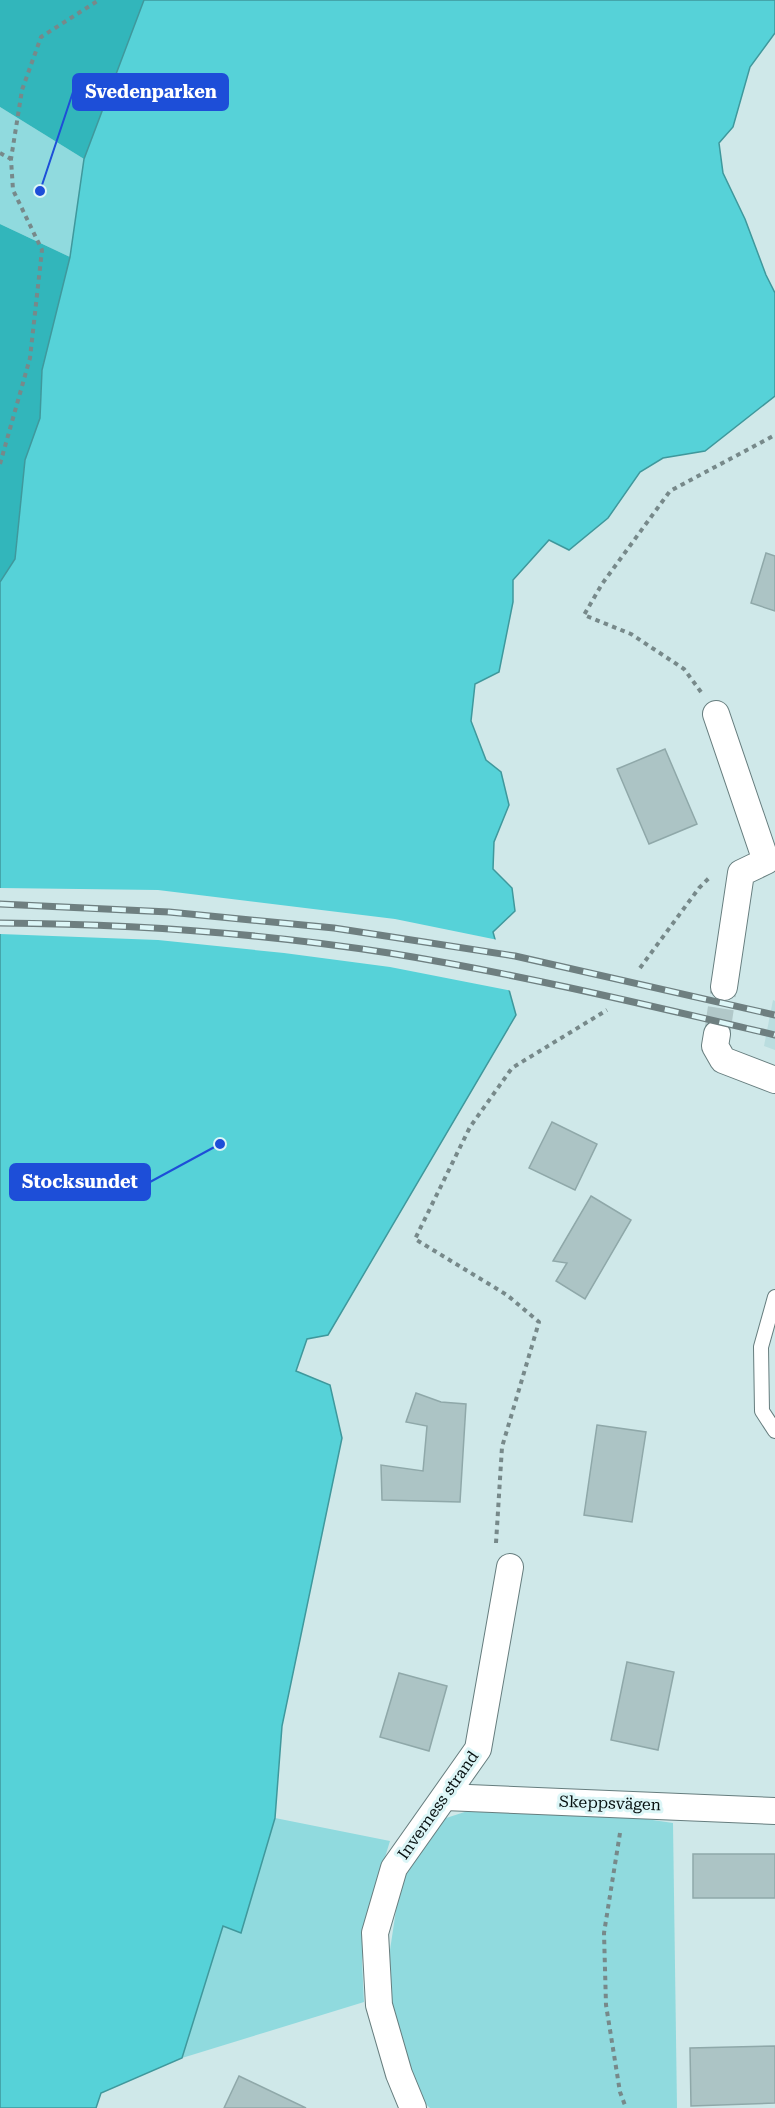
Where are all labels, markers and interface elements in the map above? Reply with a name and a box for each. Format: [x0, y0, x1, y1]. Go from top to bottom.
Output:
callout: Svedenparken [73, 74, 228, 110]
text: Svedenparken [85, 81, 217, 102]
callout: Stocksundet [10, 1164, 150, 1200]
text: Stocksundet [22, 1171, 138, 1192]
street label: Inverness strand [394, 1747, 482, 1863]
street label: Skeppsvägen [559, 1792, 661, 1814]

